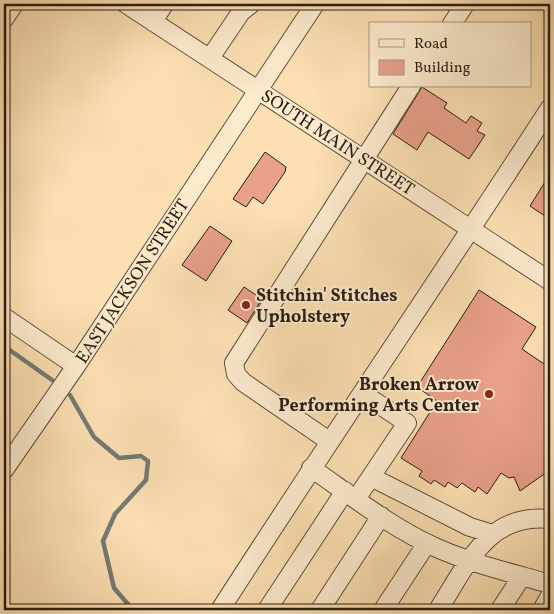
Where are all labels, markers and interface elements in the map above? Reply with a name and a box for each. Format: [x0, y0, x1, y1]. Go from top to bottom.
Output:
legend [369, 22, 532, 88]
text: Road [414, 34, 448, 55]
text: Building [414, 58, 471, 79]
street label: SOUTH MAIN STREET [255, 84, 419, 203]
street label: EAST JACKSON STREET [71, 194, 196, 369]
place label: Stitchin' Stitches Upholstery [256, 284, 397, 330]
marker: Stitchin' Stitches Upholstery [240, 299, 252, 311]
place label: Broken Arrow Performing Arts Center [278, 373, 479, 419]
marker: Broken Arrow Performing Arts Center [483, 388, 495, 400]

